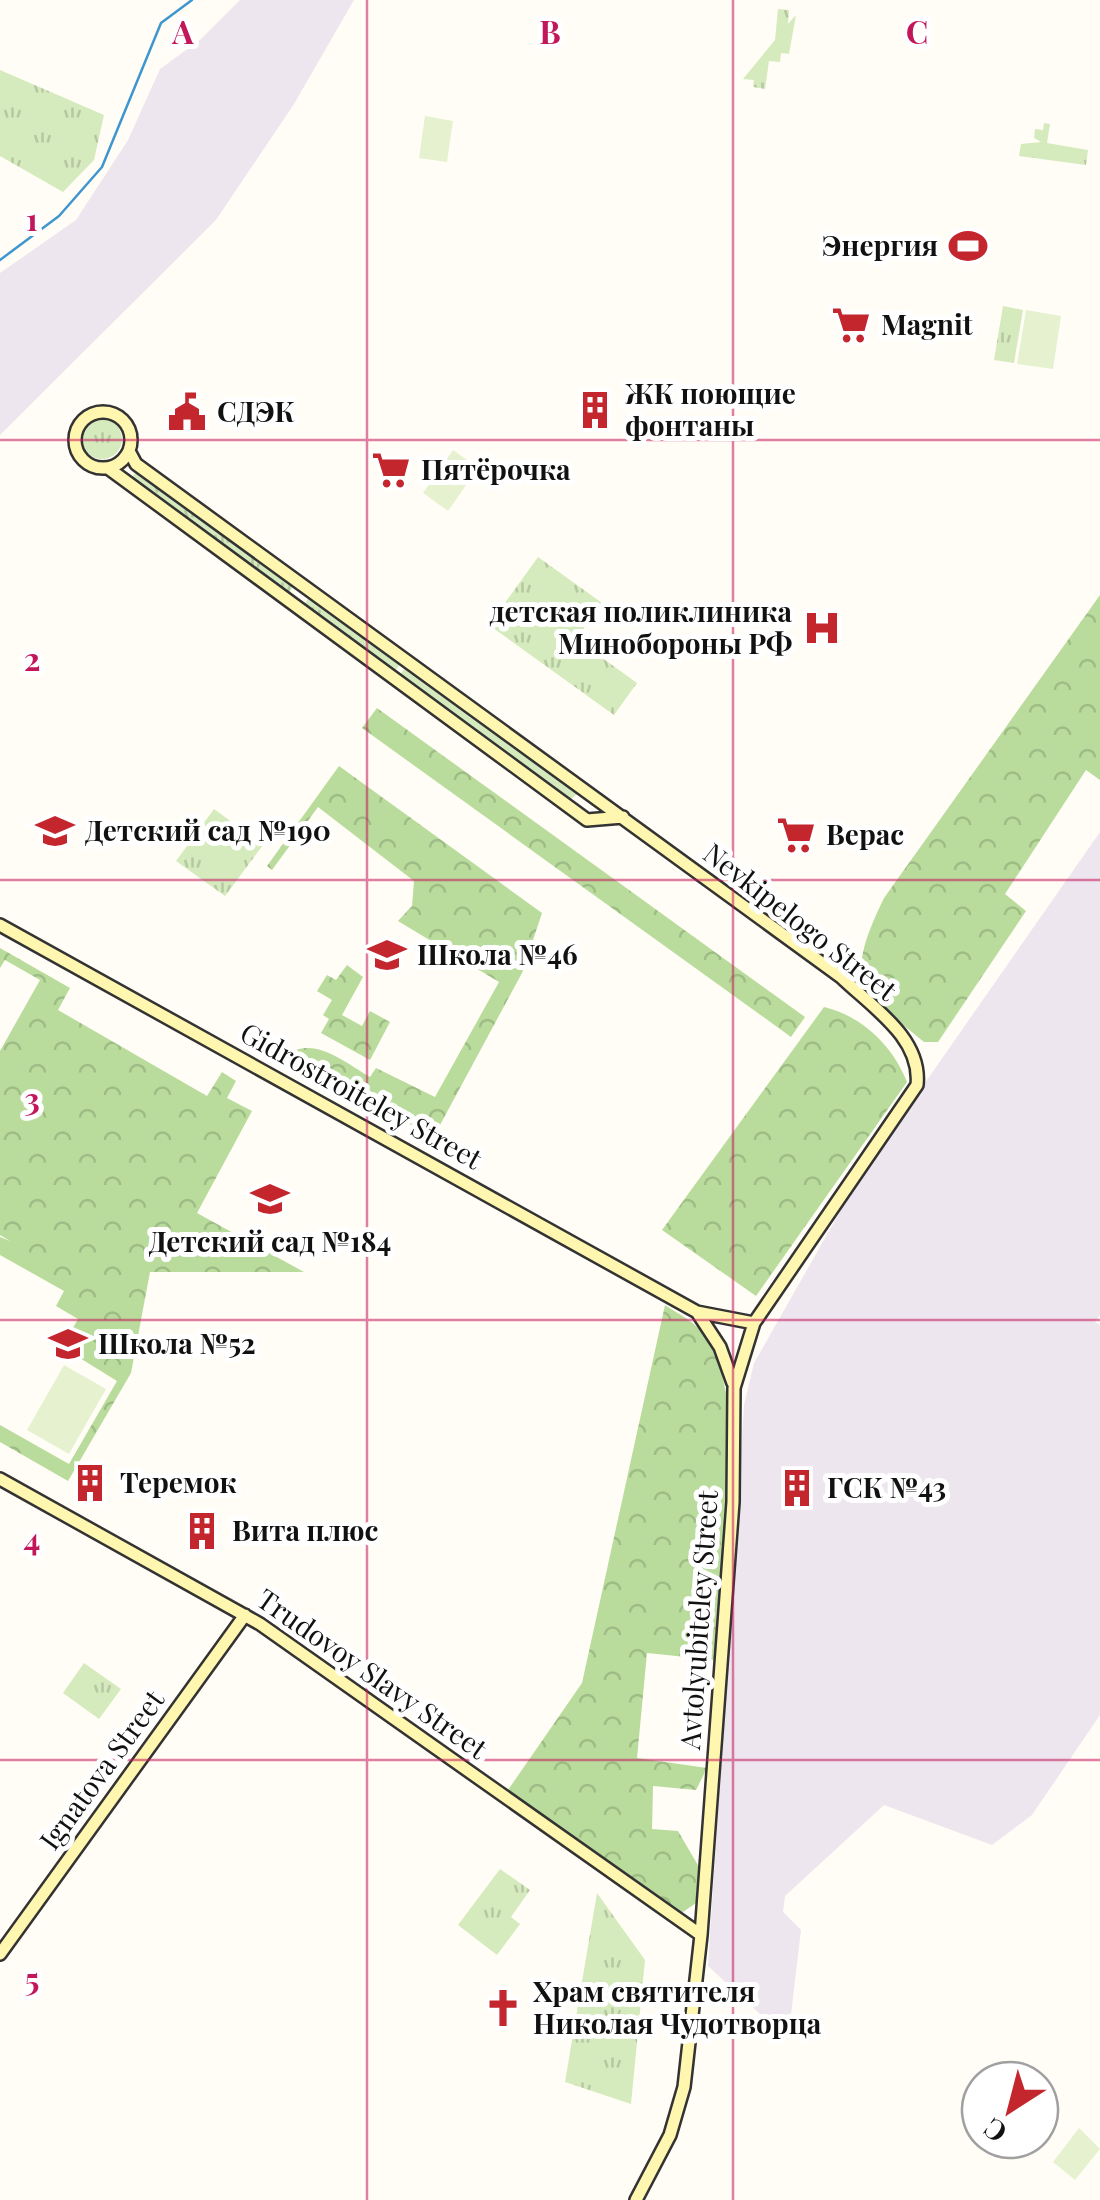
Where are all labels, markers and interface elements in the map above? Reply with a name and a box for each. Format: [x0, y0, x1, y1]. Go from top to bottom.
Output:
text: A [171, 9, 194, 52]
text: B [539, 9, 561, 52]
text: C [906, 9, 928, 52]
text: 1 [26, 196, 38, 239]
sports icon: Энергия [947, 225, 989, 267]
place label: Энергия [822, 226, 938, 263]
supermarket icon: Magnit [830, 304, 872, 346]
place label: Magnit [881, 305, 973, 342]
place label: ЖК поющие фонтаны [624, 374, 796, 443]
building icon: ЖК поющие фонтаны [574, 389, 616, 431]
public building icon: СДЭК [166, 391, 208, 433]
place label: СДЭК [217, 392, 295, 429]
supermarket icon: Пятёрочка [370, 449, 412, 491]
place label: Пятёрочка [421, 450, 571, 487]
place label: детская поликлиника Минобороны РФ [489, 592, 792, 661]
hospital icon: детская поликлиника Минобороны РФ [801, 607, 843, 649]
text: 2 [24, 636, 40, 679]
school or university icon: Детский сад №190 [34, 810, 76, 852]
place label: Детский сад №190 [85, 811, 331, 848]
supermarket icon: Верас [775, 814, 817, 856]
place label: Верас [826, 815, 904, 852]
street label: Nevkipelogo Street [697, 834, 906, 1009]
school or university icon: Школа №46 [366, 934, 408, 976]
place label: Школа №46 [417, 935, 578, 972]
street label: Gidrostroiteley Street [234, 1013, 490, 1177]
text: 3 [24, 1076, 40, 1119]
school or university icon: Детский сад №184 [249, 1178, 291, 1220]
place label: Детский сад №184 [149, 1222, 391, 1259]
school or university icon: Школа №52 [47, 1323, 89, 1365]
place label: Школа №52 [98, 1324, 256, 1361]
building icon: Теремок [69, 1462, 111, 1504]
place label: Теремок [120, 1463, 237, 1500]
building icon: ГСК №43 [776, 1467, 818, 1509]
place label: ГСК №43 [827, 1468, 946, 1505]
street label: Avtolyubiteley Street [670, 1488, 725, 1752]
building icon: Вита плюс [181, 1510, 223, 1552]
place label: Вита плюс [232, 1511, 379, 1548]
text: 4 [24, 1516, 40, 1559]
street label: Trudovoy Slavy Street [251, 1579, 496, 1767]
street label: Ignatova Street [30, 1681, 172, 1856]
text: 5 [25, 1956, 39, 1999]
place label: Храм святителя Николая Чудотворца [533, 1972, 822, 2041]
church icon: Храм святителя Николая Чудотворца [482, 1987, 524, 2029]
north arrow [960, 2060, 1060, 2160]
text: С [976, 2111, 1013, 2152]

